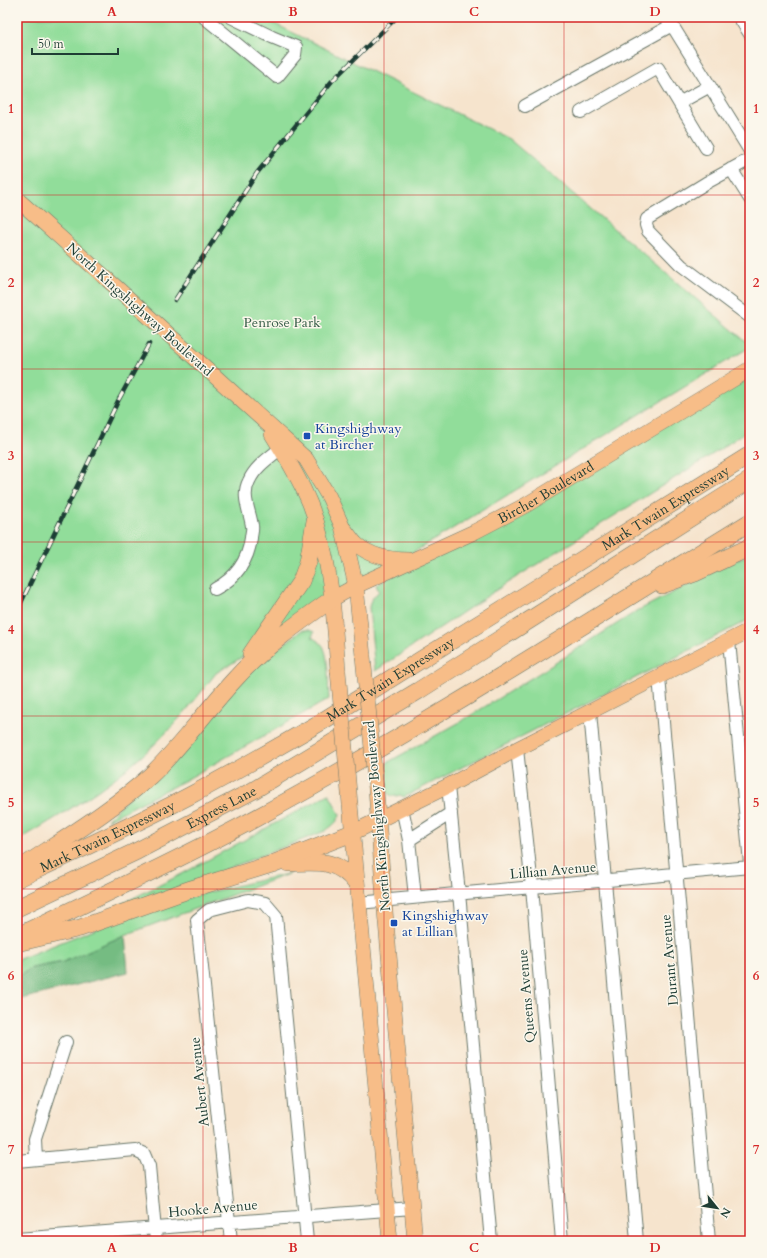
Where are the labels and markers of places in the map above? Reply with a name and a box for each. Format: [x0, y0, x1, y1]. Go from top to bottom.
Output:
place label: Kingshighway at Bircher [315, 419, 402, 454]
marker: Kingshighway at Bircher [302, 431, 312, 441]
place label: Kingshighway at Lillian [402, 906, 489, 941]
marker: Kingshighway at Lillian [389, 918, 399, 928]

